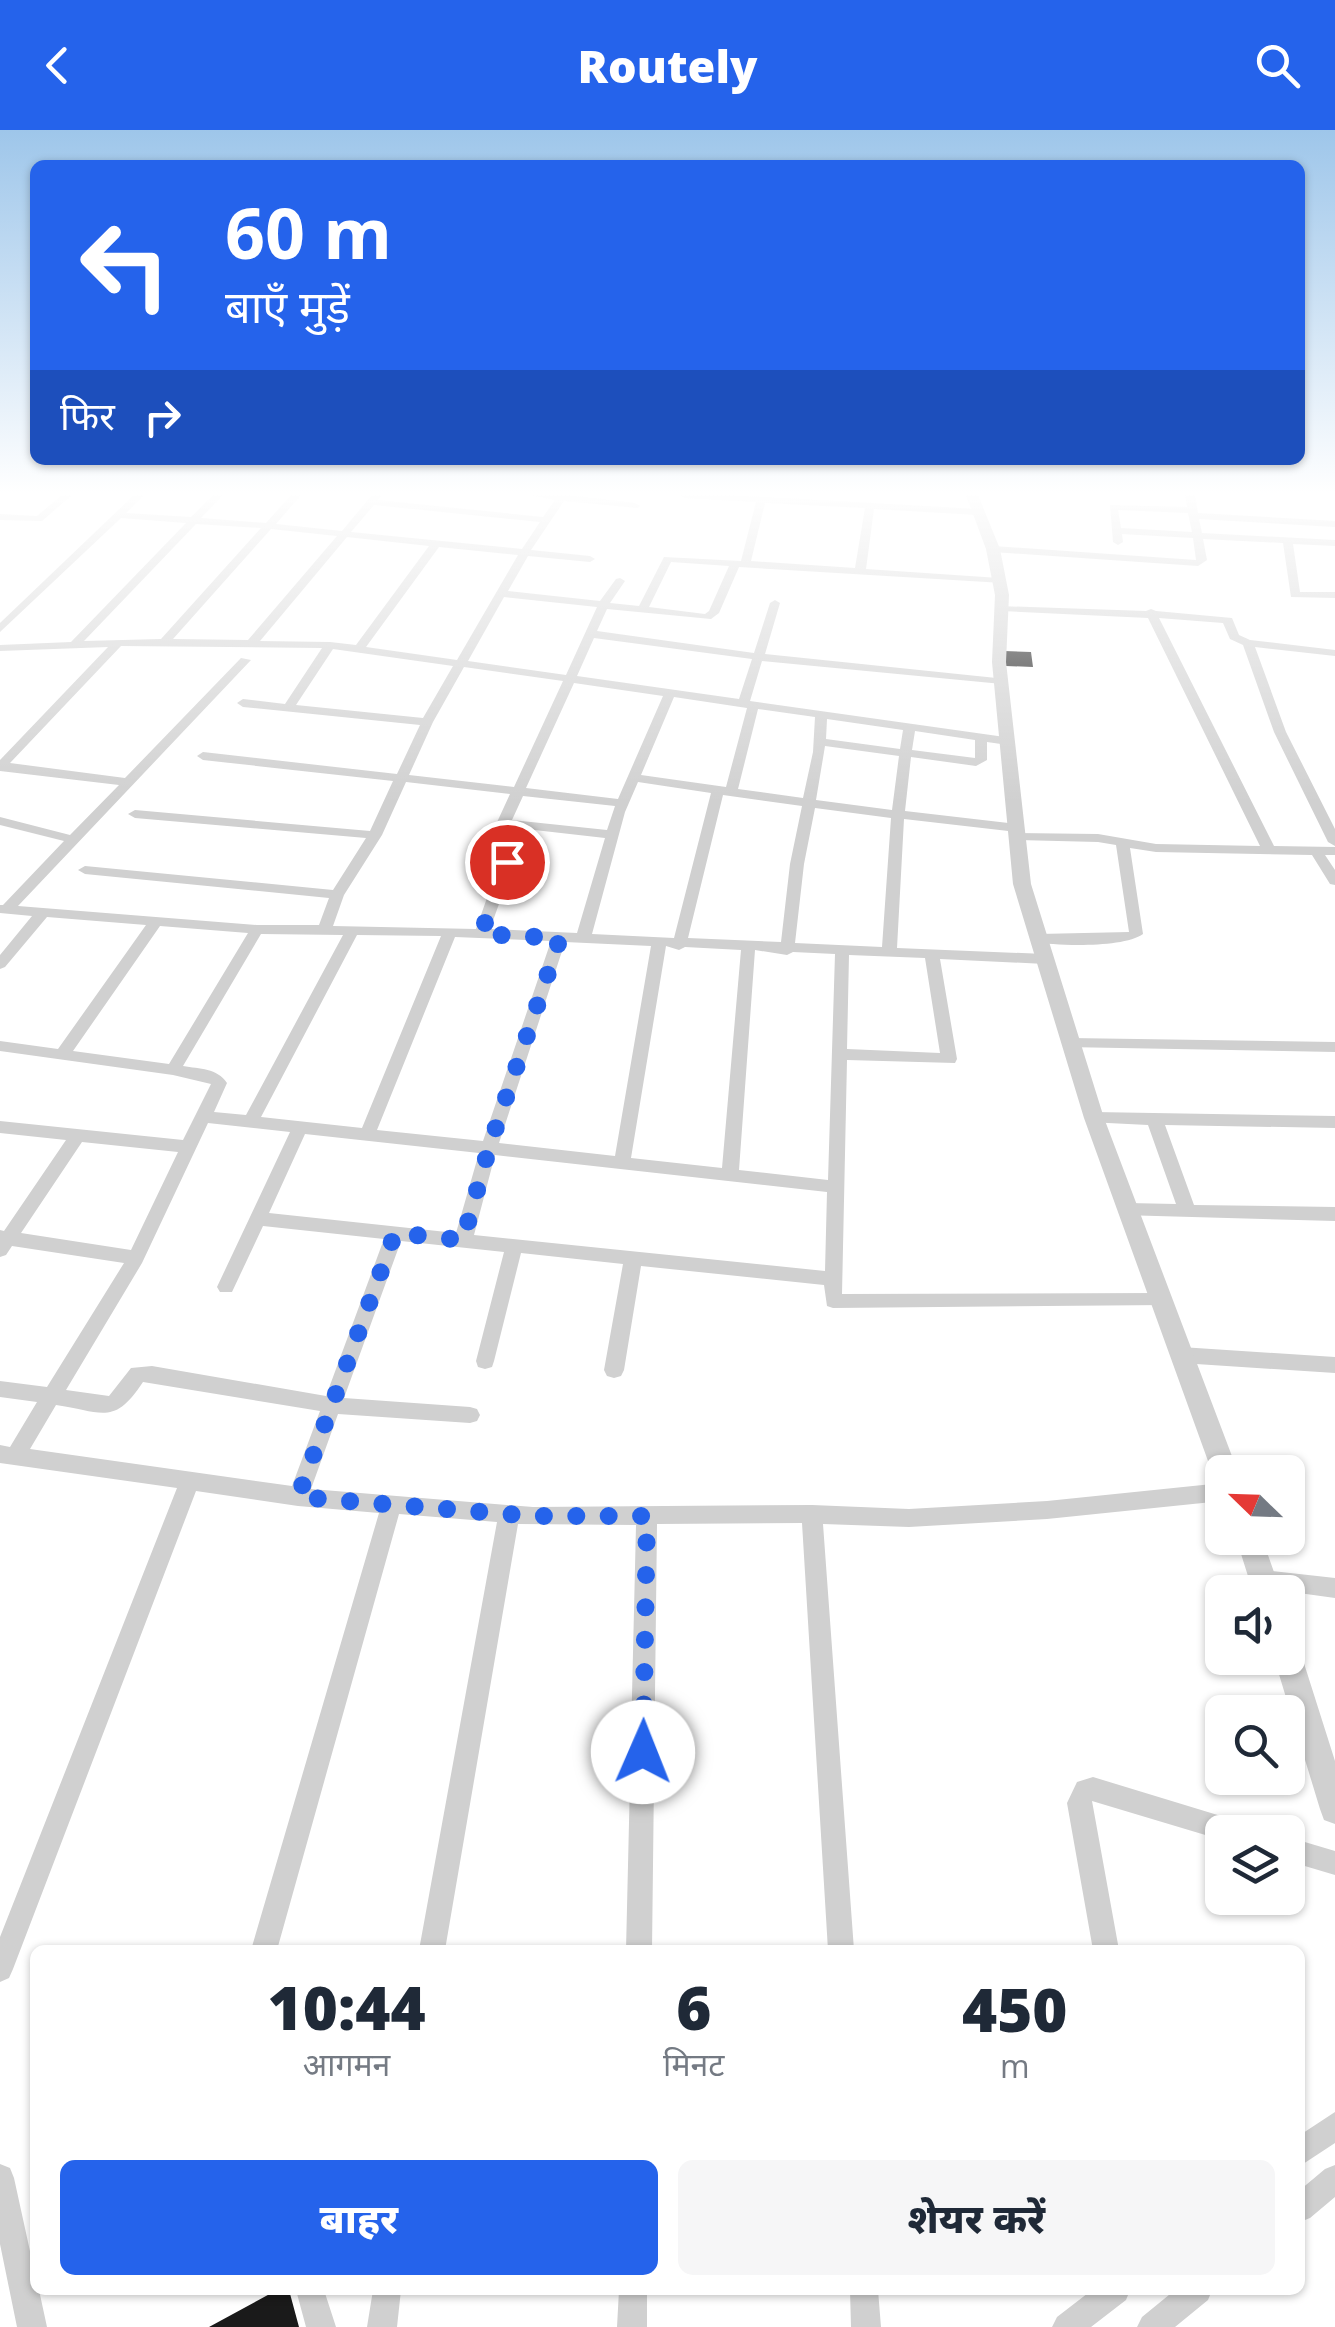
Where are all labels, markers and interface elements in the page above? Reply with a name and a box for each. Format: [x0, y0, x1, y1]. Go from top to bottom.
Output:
text: Routely [578, 35, 757, 96]
icon: back [30, 38, 85, 93]
icon: search [1250, 38, 1305, 93]
text: 60 m [225, 184, 392, 280]
icon: left [60, 200, 190, 330]
text: बाएँ मुड़ें [225, 275, 350, 336]
text: फिर [60, 389, 115, 441]
icon: right [135, 390, 190, 445]
pin [465, 820, 550, 905]
icon: arrive [480, 835, 535, 890]
north arrow [1205, 1455, 1305, 1555]
map controls [1205, 1455, 1305, 1915]
button: sound [1205, 1575, 1305, 1675]
button: search [1205, 1695, 1305, 1795]
position arrow [591, 1700, 695, 1804]
button: layers [1205, 1815, 1305, 1915]
text: 10:44 [268, 1966, 426, 2048]
text: 6 [676, 1966, 711, 2048]
text: 450 [962, 1968, 1067, 2050]
text: आगमन [303, 2042, 390, 2085]
text: मिनट [663, 2042, 724, 2085]
text: m [1000, 2044, 1030, 2087]
button: बाहर [60, 2160, 658, 2275]
button: शेयर करें [678, 2160, 1275, 2275]

